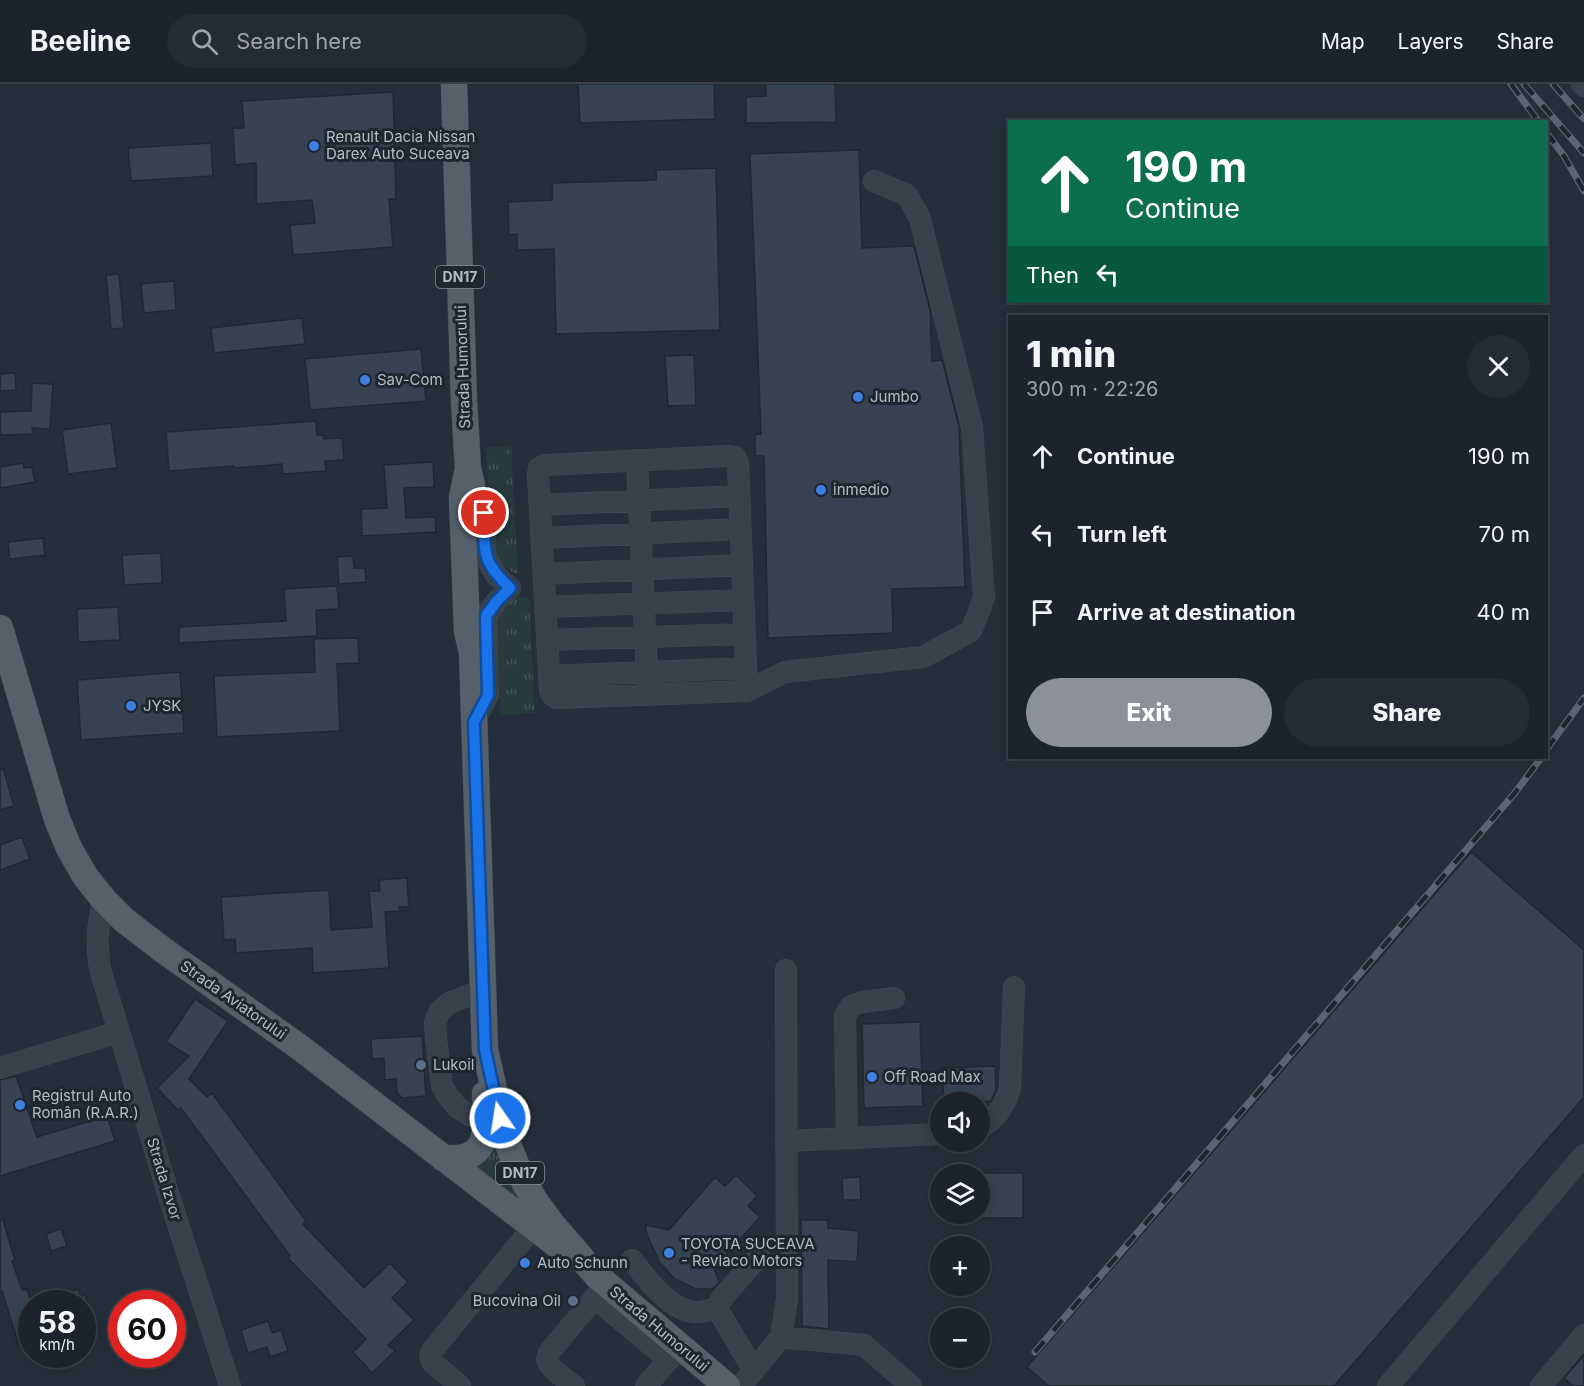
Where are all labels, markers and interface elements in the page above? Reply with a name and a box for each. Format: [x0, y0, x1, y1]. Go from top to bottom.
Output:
search box [167, 14, 587, 68]
text: Beeline [30, 24, 131, 58]
icon: search [188, 25, 221, 58]
text: Search here [236, 28, 362, 54]
text: Map [1321, 29, 1365, 54]
text: Layers [1398, 29, 1464, 54]
text: Share [1497, 29, 1554, 54]
place label: Renault Dacia Nissan Darex Auto Suceava [326, 127, 475, 163]
marker: Renault Dacia Nissan Darex Auto Suceava [307, 139, 321, 153]
text: 190 m [1125, 141, 1247, 192]
icon: ahead [1026, 144, 1104, 222]
text: Continue [1125, 192, 1240, 225]
icon: left [1091, 258, 1124, 291]
text: Then [1026, 262, 1079, 288]
road number: DN17 [436, 266, 484, 288]
street label: Strada Humorului [451, 305, 474, 429]
text: 1 min [1026, 332, 1116, 376]
button: close [1467, 335, 1530, 398]
place label: Sav-Com [377, 370, 443, 389]
marker: Sav-Com [358, 373, 372, 387]
text: 300 m · 22:26 [1026, 377, 1159, 401]
place label: Jumbo [870, 387, 919, 406]
marker: Jumbo [851, 390, 865, 404]
icon: ahead [1026, 440, 1059, 473]
text: Continue [1077, 443, 1175, 469]
text: 190 m [1468, 443, 1530, 469]
place label: inmedio [833, 480, 889, 499]
marker: inmedio [814, 483, 828, 497]
pin [458, 487, 509, 538]
icon: arrive [467, 496, 500, 529]
icon: left [1026, 518, 1059, 551]
text: Turn left [1077, 521, 1167, 547]
text: 70 m [1479, 521, 1530, 547]
icon: arrive [1026, 596, 1059, 629]
text: Arrive at destination [1077, 599, 1296, 625]
text: 40 m [1476, 599, 1530, 625]
button: Exit [1026, 678, 1272, 747]
button: Share [1284, 678, 1530, 747]
place label: JYSK [143, 696, 181, 715]
marker: JYSK [124, 699, 138, 713]
street label: Strada Aviatorului [177, 956, 290, 1043]
place label: Lukoil [433, 1055, 475, 1074]
marker: Lukoil [414, 1058, 428, 1072]
place label: Off Road Max [884, 1067, 981, 1086]
marker: Off Road Max [865, 1070, 879, 1084]
place label: Registrul Auto Român (R.A.R.) [32, 1086, 139, 1122]
position arrow [468, 1086, 532, 1150]
map controls [930, 1092, 990, 1368]
button: sound [930, 1092, 990, 1152]
marker: Registrul Auto Român (R.A.R.) [13, 1098, 27, 1112]
street label: Strada Izvor [143, 1135, 186, 1223]
road number: DN17 [496, 1162, 544, 1184]
button: layers [930, 1164, 990, 1224]
place label: TOYOTA SUCEAVA - Revlaco Motors [681, 1234, 815, 1270]
button: + [930, 1236, 990, 1296]
marker: TOYOTA SUCEAVA - Revlaco Motors [662, 1246, 676, 1260]
place label: Auto Schunn [537, 1253, 628, 1272]
marker: Auto Schunn [518, 1256, 532, 1270]
street label: Strada Humorului [606, 1282, 713, 1376]
speed limit sign: 60 [108, 1290, 186, 1368]
place label: Bucovina Oil [473, 1291, 561, 1310]
marker: Bucovina Oil [566, 1294, 580, 1308]
text: 58 [38, 1304, 76, 1340]
button: − [930, 1308, 990, 1368]
text: km/h [39, 1335, 75, 1354]

